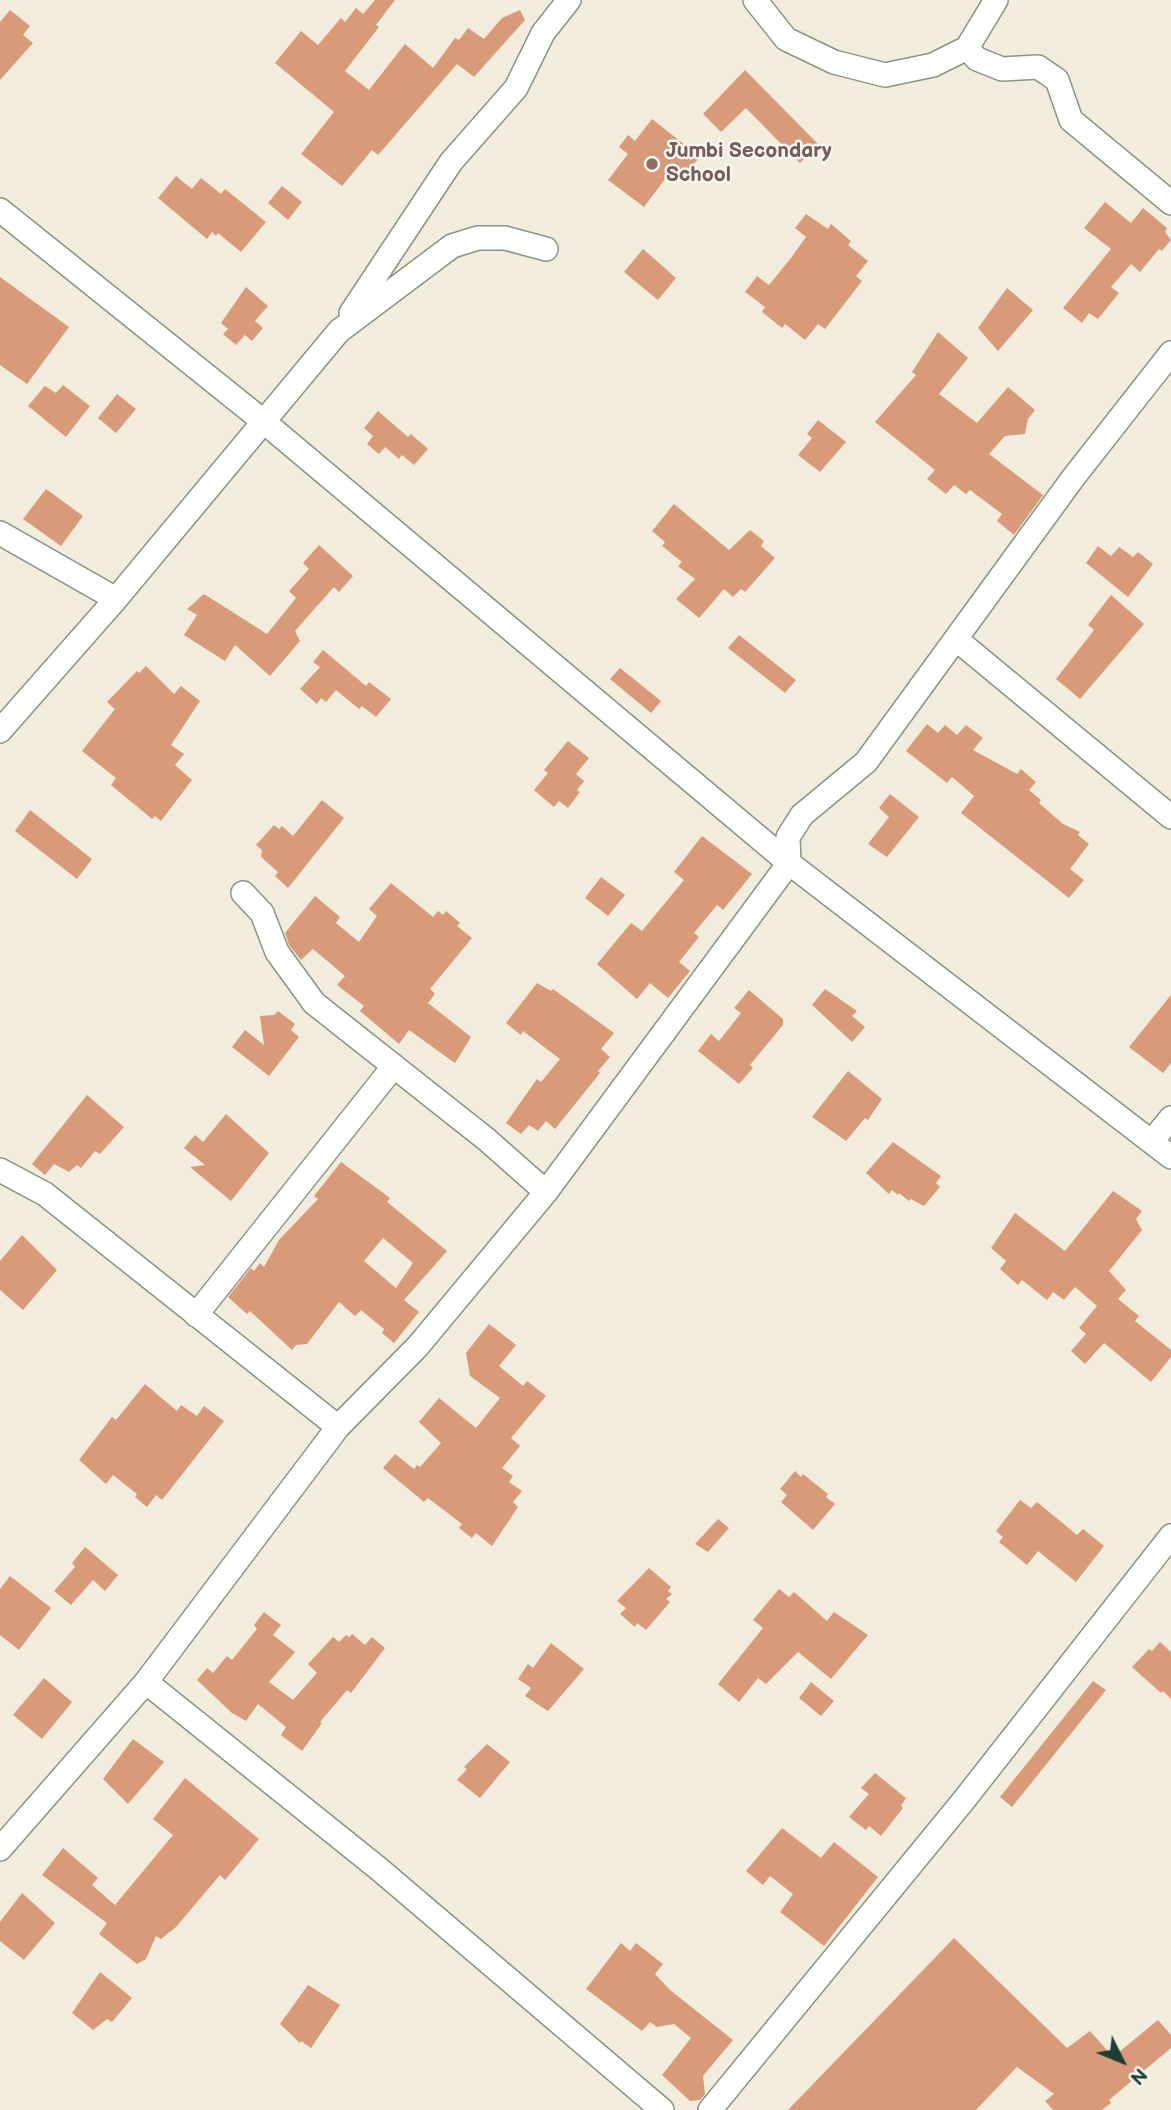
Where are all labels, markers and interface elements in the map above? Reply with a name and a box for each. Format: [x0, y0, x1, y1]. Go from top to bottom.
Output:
place label: Jumbi Secondary School [666, 139, 832, 189]
marker: Jumbi Secondary School [644, 156, 660, 172]
north arrow [1087, 2026, 1157, 2096]
text: N [1124, 2063, 1151, 2089]

